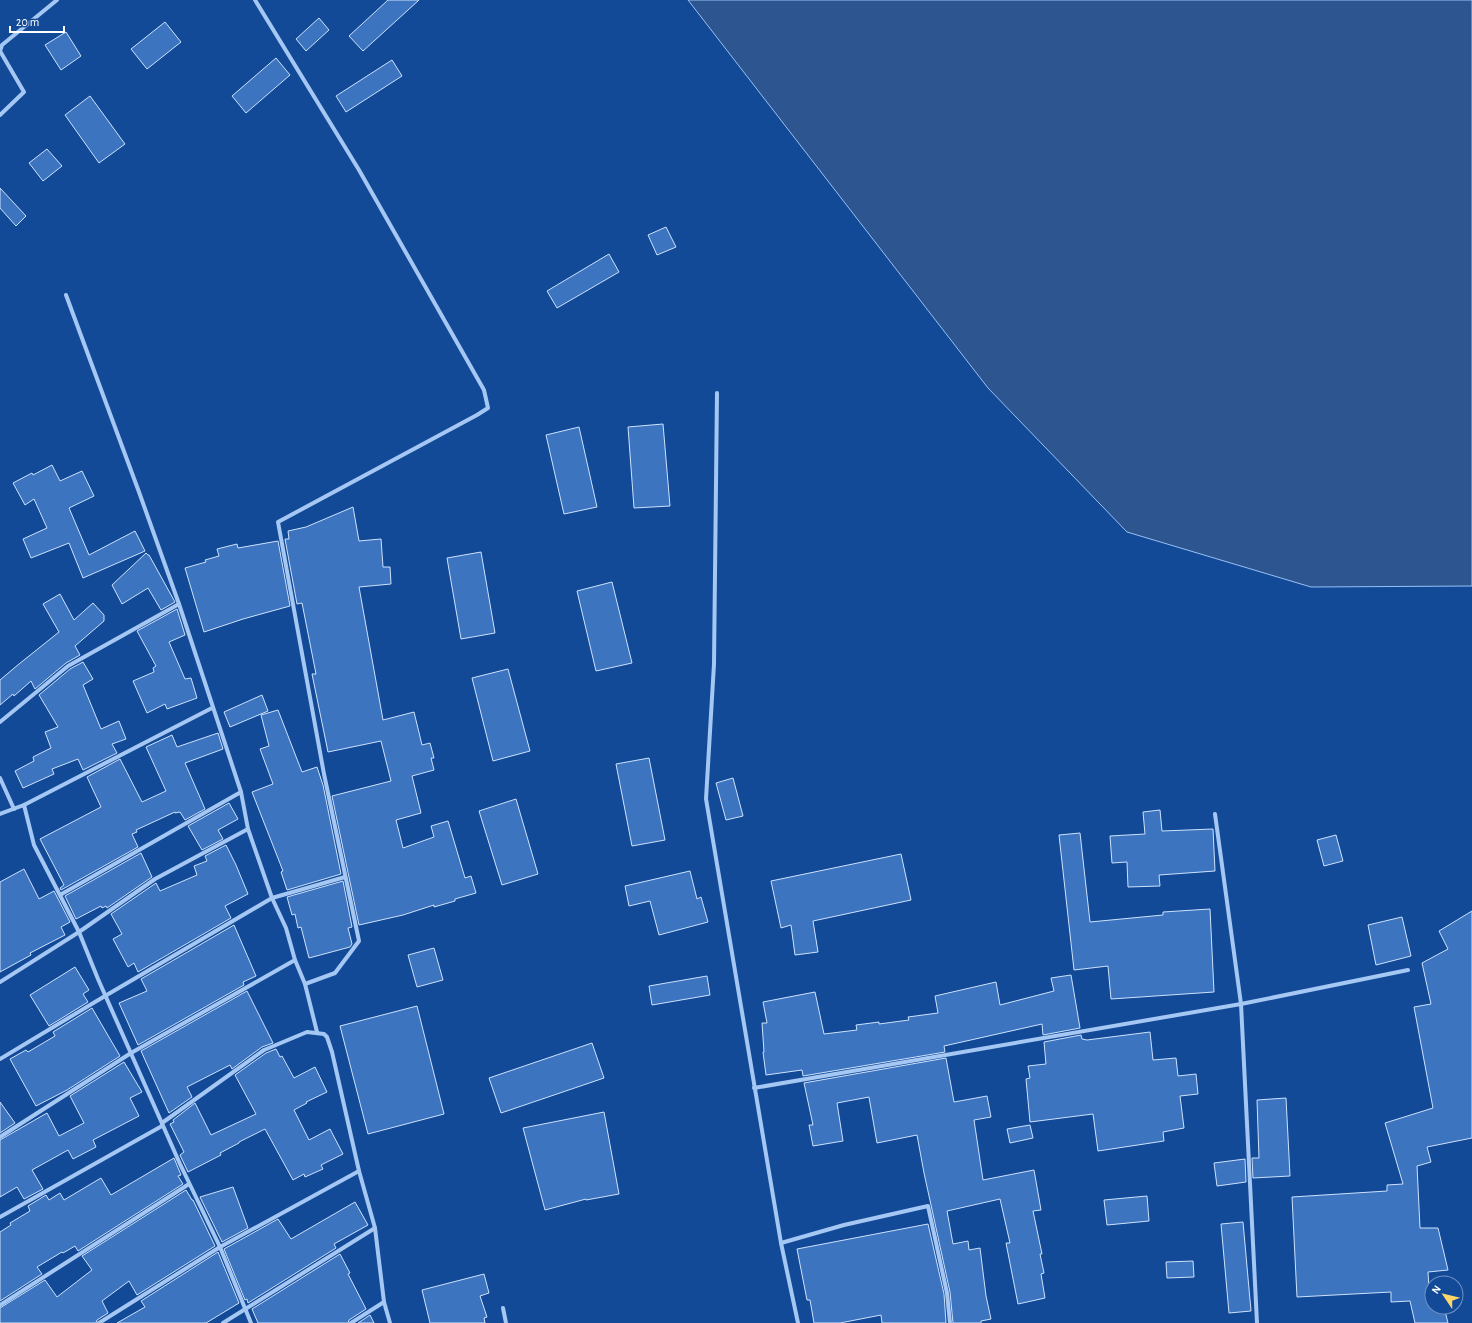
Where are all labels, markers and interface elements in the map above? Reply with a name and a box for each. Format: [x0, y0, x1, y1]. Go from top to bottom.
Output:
scale bar [10, 8, 64, 34]
text: 20 m [16, 16, 39, 28]
north arrow [1424, 1275, 1464, 1315]
text: N [1430, 1283, 1443, 1296]

